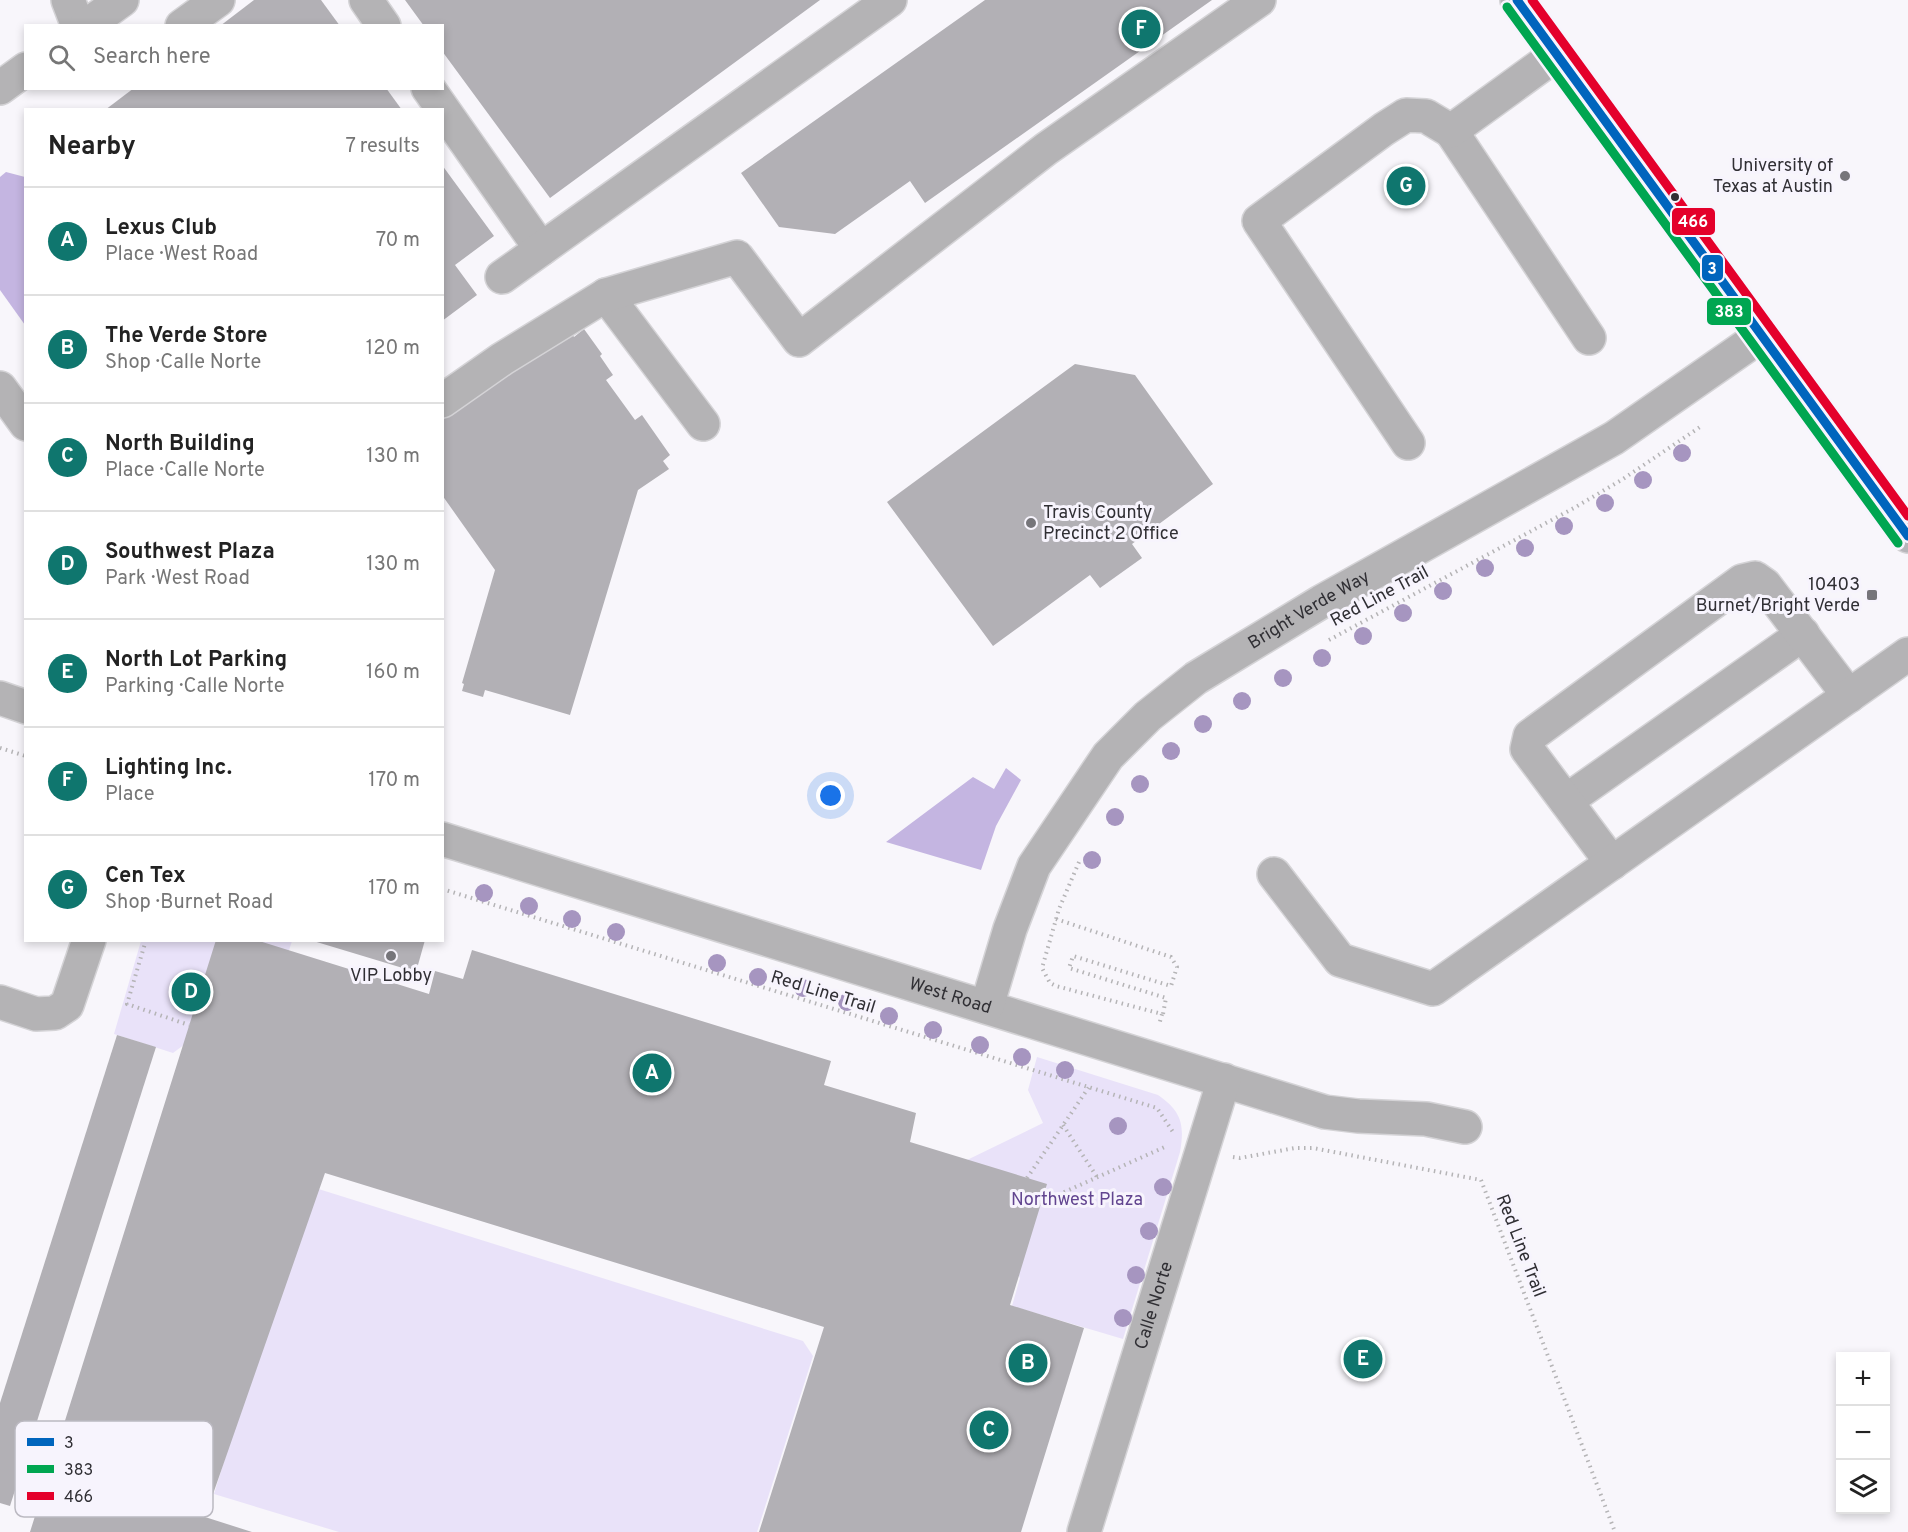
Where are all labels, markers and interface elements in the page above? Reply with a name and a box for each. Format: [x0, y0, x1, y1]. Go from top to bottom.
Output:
pin: F [1122, 6, 1160, 51]
search box [24, 24, 444, 90]
icon: search [45, 41, 78, 74]
text: Search here [93, 44, 211, 71]
text: Nearby [48, 131, 136, 164]
text: 7 results [345, 134, 420, 160]
place label: University of Texas at Austin [1713, 155, 1833, 199]
pin: G [1386, 164, 1426, 208]
marker: University of Texas at Austin [1838, 169, 1852, 183]
unlabelled marker [1669, 191, 1681, 203]
line badge: 466 [1671, 207, 1716, 236]
text: 466 [1678, 213, 1708, 233]
text: Lexus Club [105, 215, 217, 242]
text: A [60, 228, 75, 254]
text: 70 m [376, 228, 420, 254]
text: Place · West Road [105, 242, 258, 268]
line badge: 3 [1701, 254, 1724, 282]
text: 3 [1707, 260, 1717, 280]
line badge: 383 [1706, 297, 1752, 326]
text: 383 [1714, 303, 1744, 323]
text: The Verde Store [105, 323, 268, 350]
text: B [61, 336, 74, 362]
text: 120 m [366, 336, 420, 362]
text: Shop · Calle Norte [105, 350, 261, 376]
text: North Building [105, 431, 255, 458]
text: C [61, 444, 74, 470]
text: 130 m [366, 444, 420, 470]
text: Place · Calle Norte [105, 458, 265, 484]
place label: Travis County Precinct 2 Office [1043, 502, 1179, 546]
marker: Travis County Precinct 2 Office [1024, 516, 1038, 530]
text: Southwest Plaza [105, 539, 275, 566]
text: D [60, 552, 75, 578]
text: 130 m [366, 552, 420, 578]
street label: Red Line Trail [1327, 561, 1433, 633]
street label: Bright Verde Way [1244, 565, 1374, 655]
text: Park · West Road [105, 566, 250, 592]
place label: 10403 Burnet/Bright Verde [1696, 574, 1860, 618]
marker: 10403 Burnet/Bright Verde [1865, 588, 1879, 602]
text: North Lot Parking [105, 647, 287, 674]
text: E [61, 660, 74, 686]
text: 160 m [366, 660, 420, 686]
text: Parking · Calle Norte [105, 674, 284, 700]
text: Lighting Inc. [105, 755, 232, 782]
text: F [62, 768, 73, 794]
text: 170 m [368, 768, 420, 794]
your location [816, 781, 845, 810]
text: Place [105, 782, 155, 808]
text: Cen Tex [105, 863, 186, 890]
text: G [61, 876, 74, 902]
text: 170 m [368, 876, 420, 902]
text: Shop · Burnet Road [105, 890, 273, 916]
marker: VIP Lobby [384, 949, 398, 963]
place label: VIP Lobby [350, 965, 432, 988]
street label: Red Line Trail [768, 966, 878, 1020]
pin: D [172, 970, 210, 1014]
street label: West Road [906, 973, 994, 1020]
pin: A [632, 1050, 672, 1096]
park label: Northwest Plaza [1011, 1189, 1143, 1212]
street label: Red Line Trail [1490, 1191, 1550, 1301]
street label: Calle Norte [1130, 1259, 1179, 1352]
pin: E [1344, 1336, 1382, 1382]
pin: B [1008, 1340, 1048, 1386]
map controls [1836, 1352, 1890, 1514]
button: + [1836, 1352, 1890, 1406]
button: − [1836, 1406, 1890, 1460]
pin: C [970, 1408, 1008, 1452]
legend [15, 1421, 213, 1517]
text: 3 [64, 1434, 74, 1454]
button: layers [1836, 1460, 1890, 1514]
text: 383 [64, 1461, 93, 1481]
text: 466 [64, 1488, 93, 1508]

